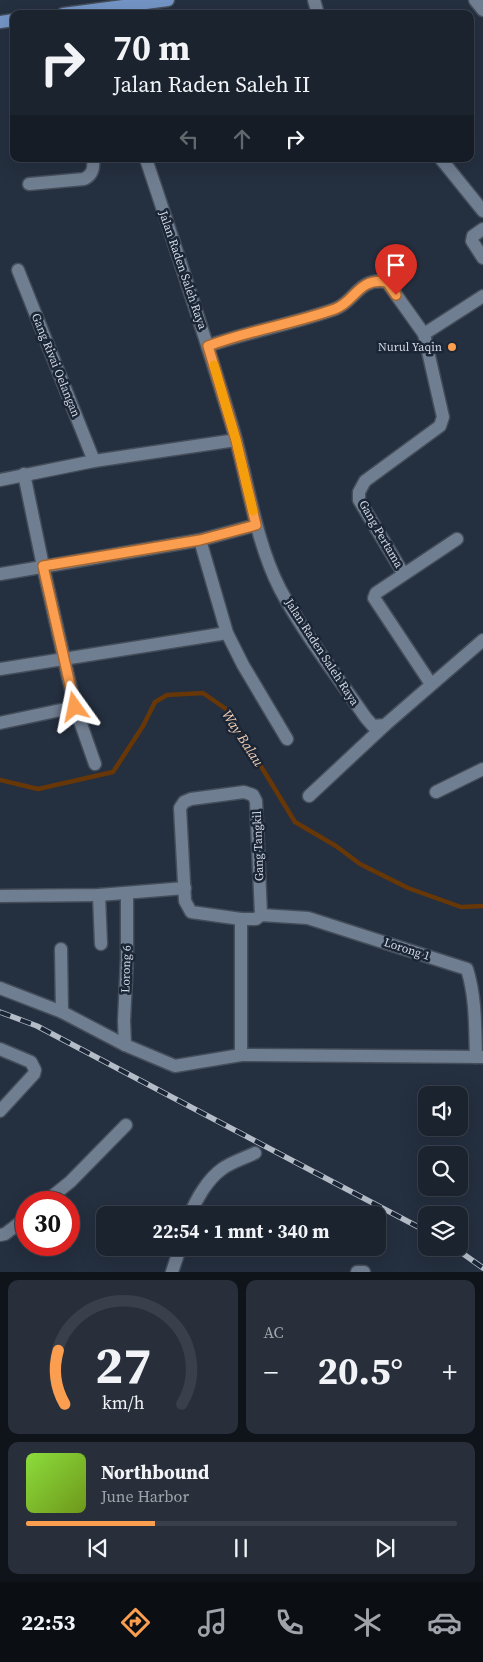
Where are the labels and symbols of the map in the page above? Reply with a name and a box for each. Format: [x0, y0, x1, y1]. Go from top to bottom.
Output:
street label: Jalan Raden Saleh Raya [155, 208, 211, 332]
pin [375, 244, 417, 295]
street label: Gang Rivai Oelangan [28, 311, 84, 419]
place label: Nurul Yaqin [378, 339, 442, 355]
marker: Nurul Yaqin [446, 341, 458, 353]
street label: Gang Pertama [355, 497, 407, 572]
street label: Jalan Raden Saleh Raya [281, 595, 363, 709]
position arrow [48, 680, 100, 732]
water label: Way Balau [217, 706, 269, 770]
street label: Gang Tangkil [249, 810, 267, 881]
street label: Lorong 1 [382, 934, 432, 964]
street label: Lorong 6 [117, 945, 135, 993]
speed limit sign: 30 [15, 1191, 80, 1256]

